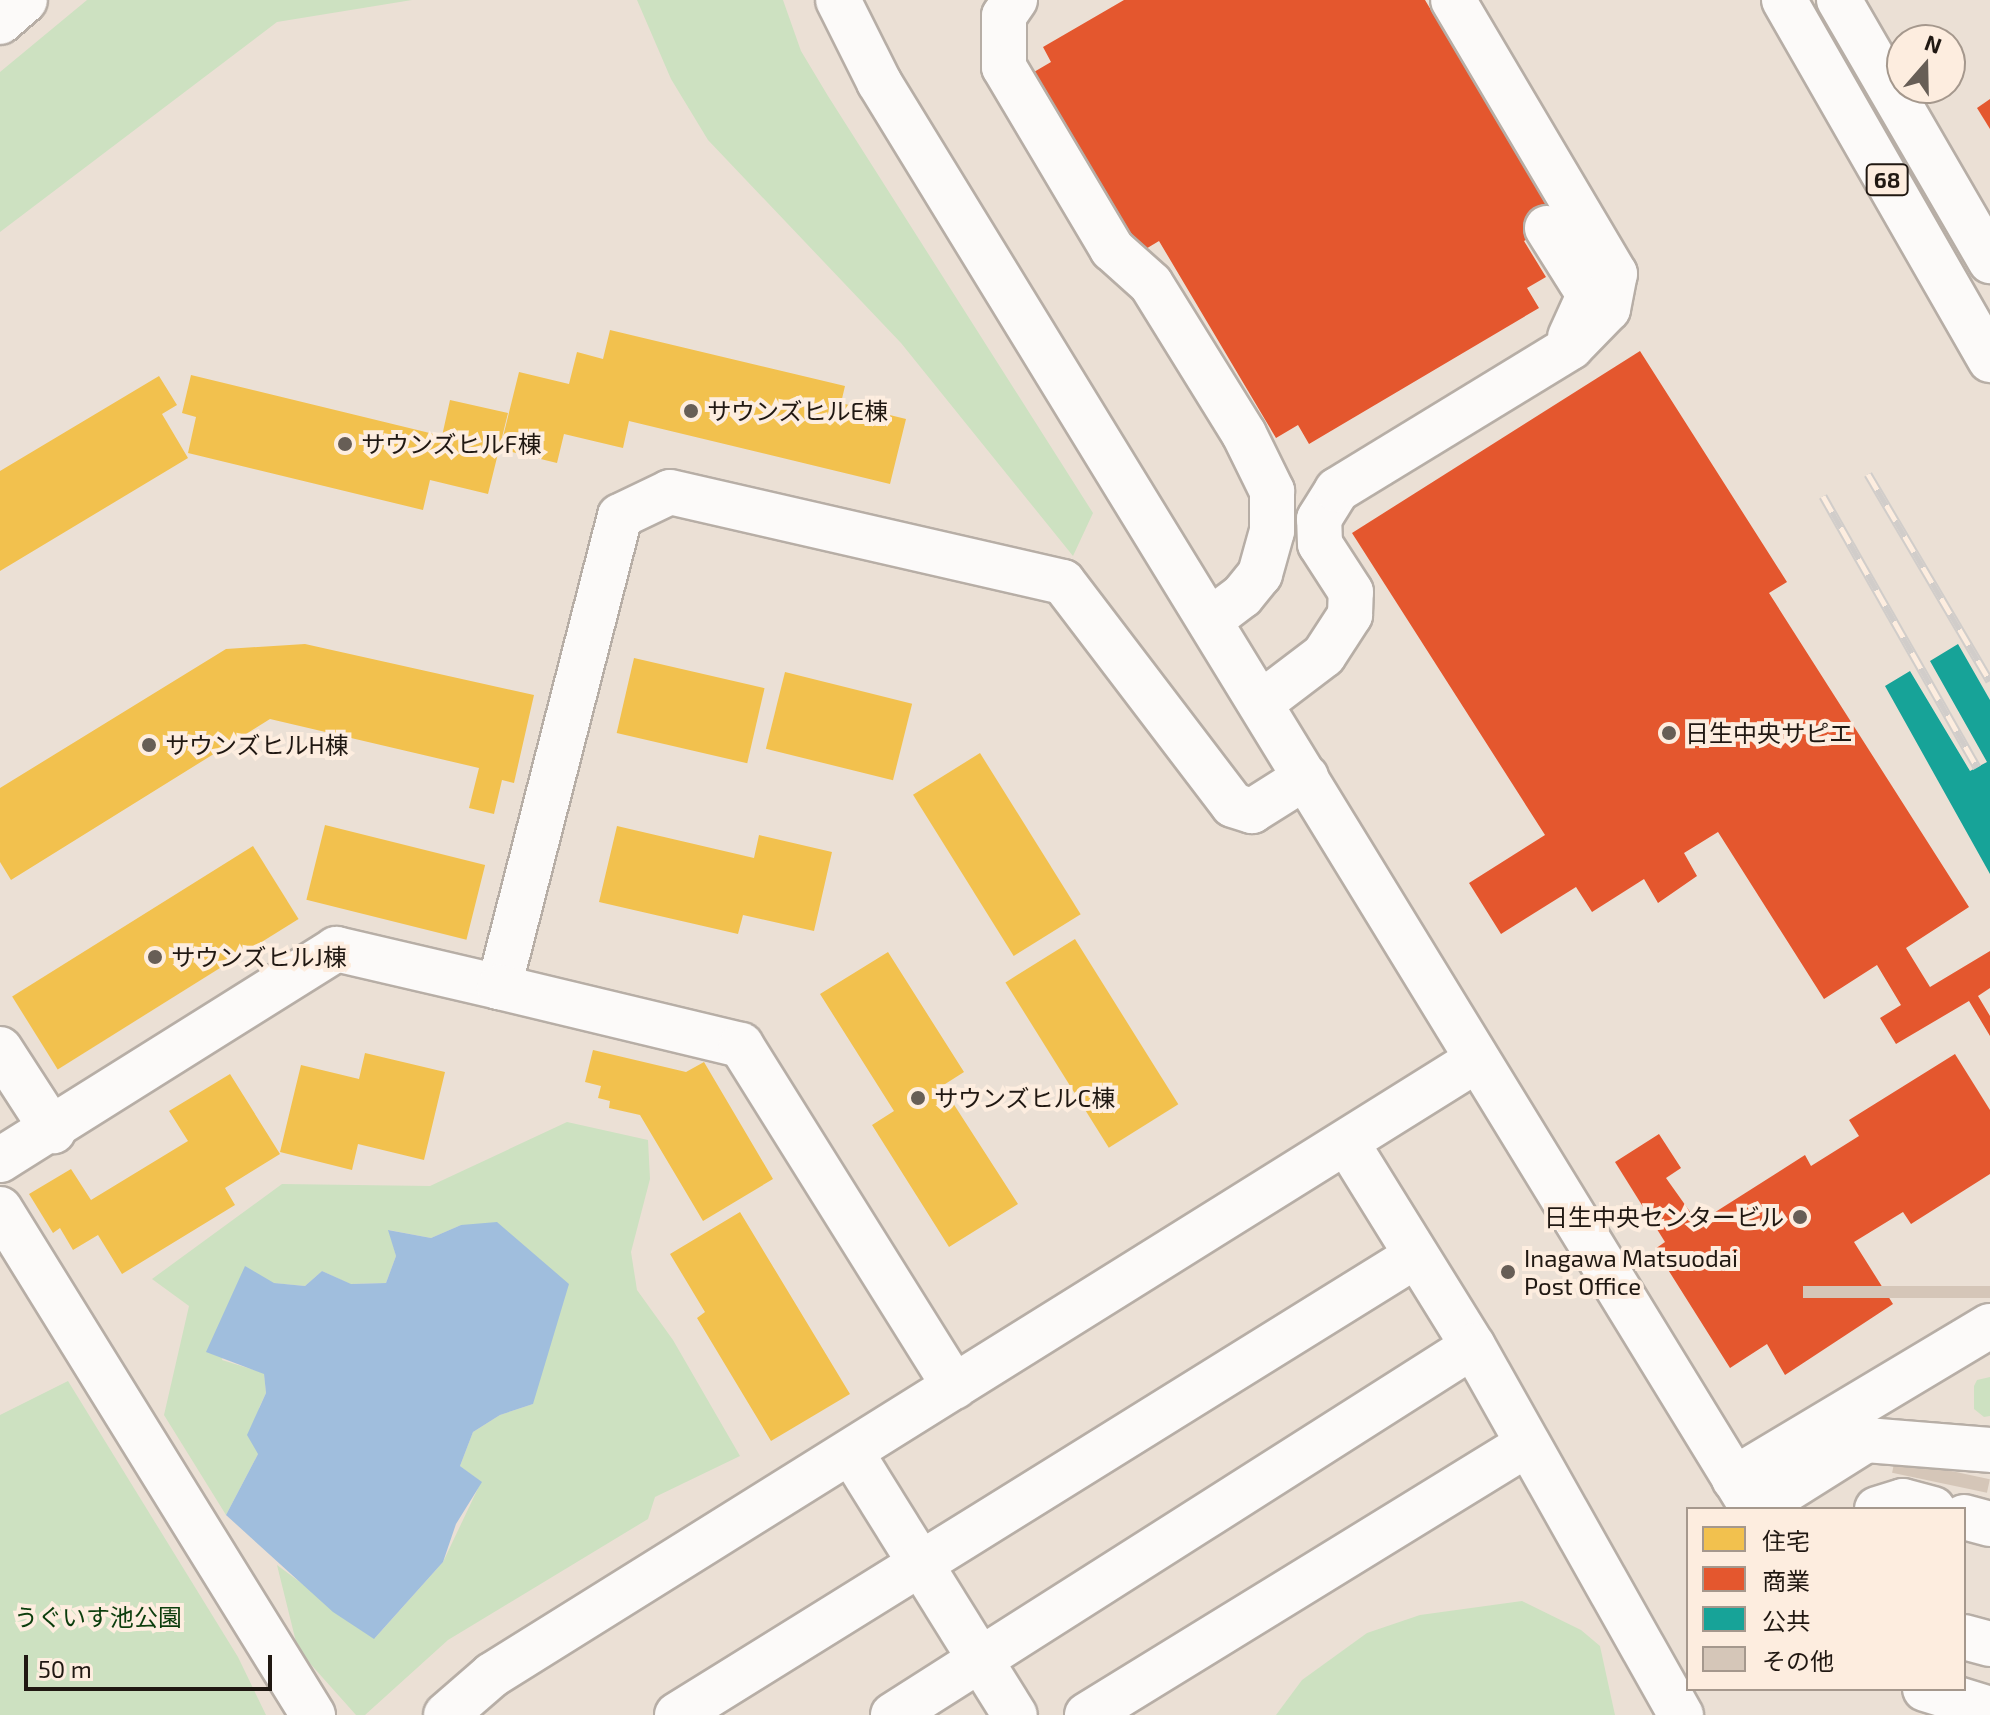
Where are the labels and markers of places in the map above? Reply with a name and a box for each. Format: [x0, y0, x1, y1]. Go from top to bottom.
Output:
place label: サウンズヒルE棟 [707, 397, 888, 425]
marker: サウンズヒルE棟 [682, 402, 700, 420]
place label: サウンズヒルF棟 [361, 430, 542, 458]
marker: サウンズヒルF棟 [336, 435, 354, 453]
place label: 日生中央サピエ [1685, 719, 1853, 747]
marker: 日生中央サピエ [1660, 724, 1678, 742]
place label: サウンズヒルH棟 [165, 731, 349, 759]
marker: サウンズヒルH棟 [140, 736, 158, 754]
place label: サウンズヒルJ棟 [171, 943, 347, 971]
marker: サウンズヒルJ棟 [146, 948, 164, 966]
place label: サウンズヒルC棟 [934, 1084, 1116, 1112]
marker: サウンズヒルC棟 [909, 1089, 927, 1107]
place label: 日生中央センタービル [1544, 1203, 1784, 1231]
marker: 日生中央センタービル [1791, 1208, 1809, 1226]
place label: Inagawa Matsuodai Post Office [1524, 1244, 1738, 1300]
marker: Inagawa Matsuodai Post Office [1499, 1263, 1517, 1281]

